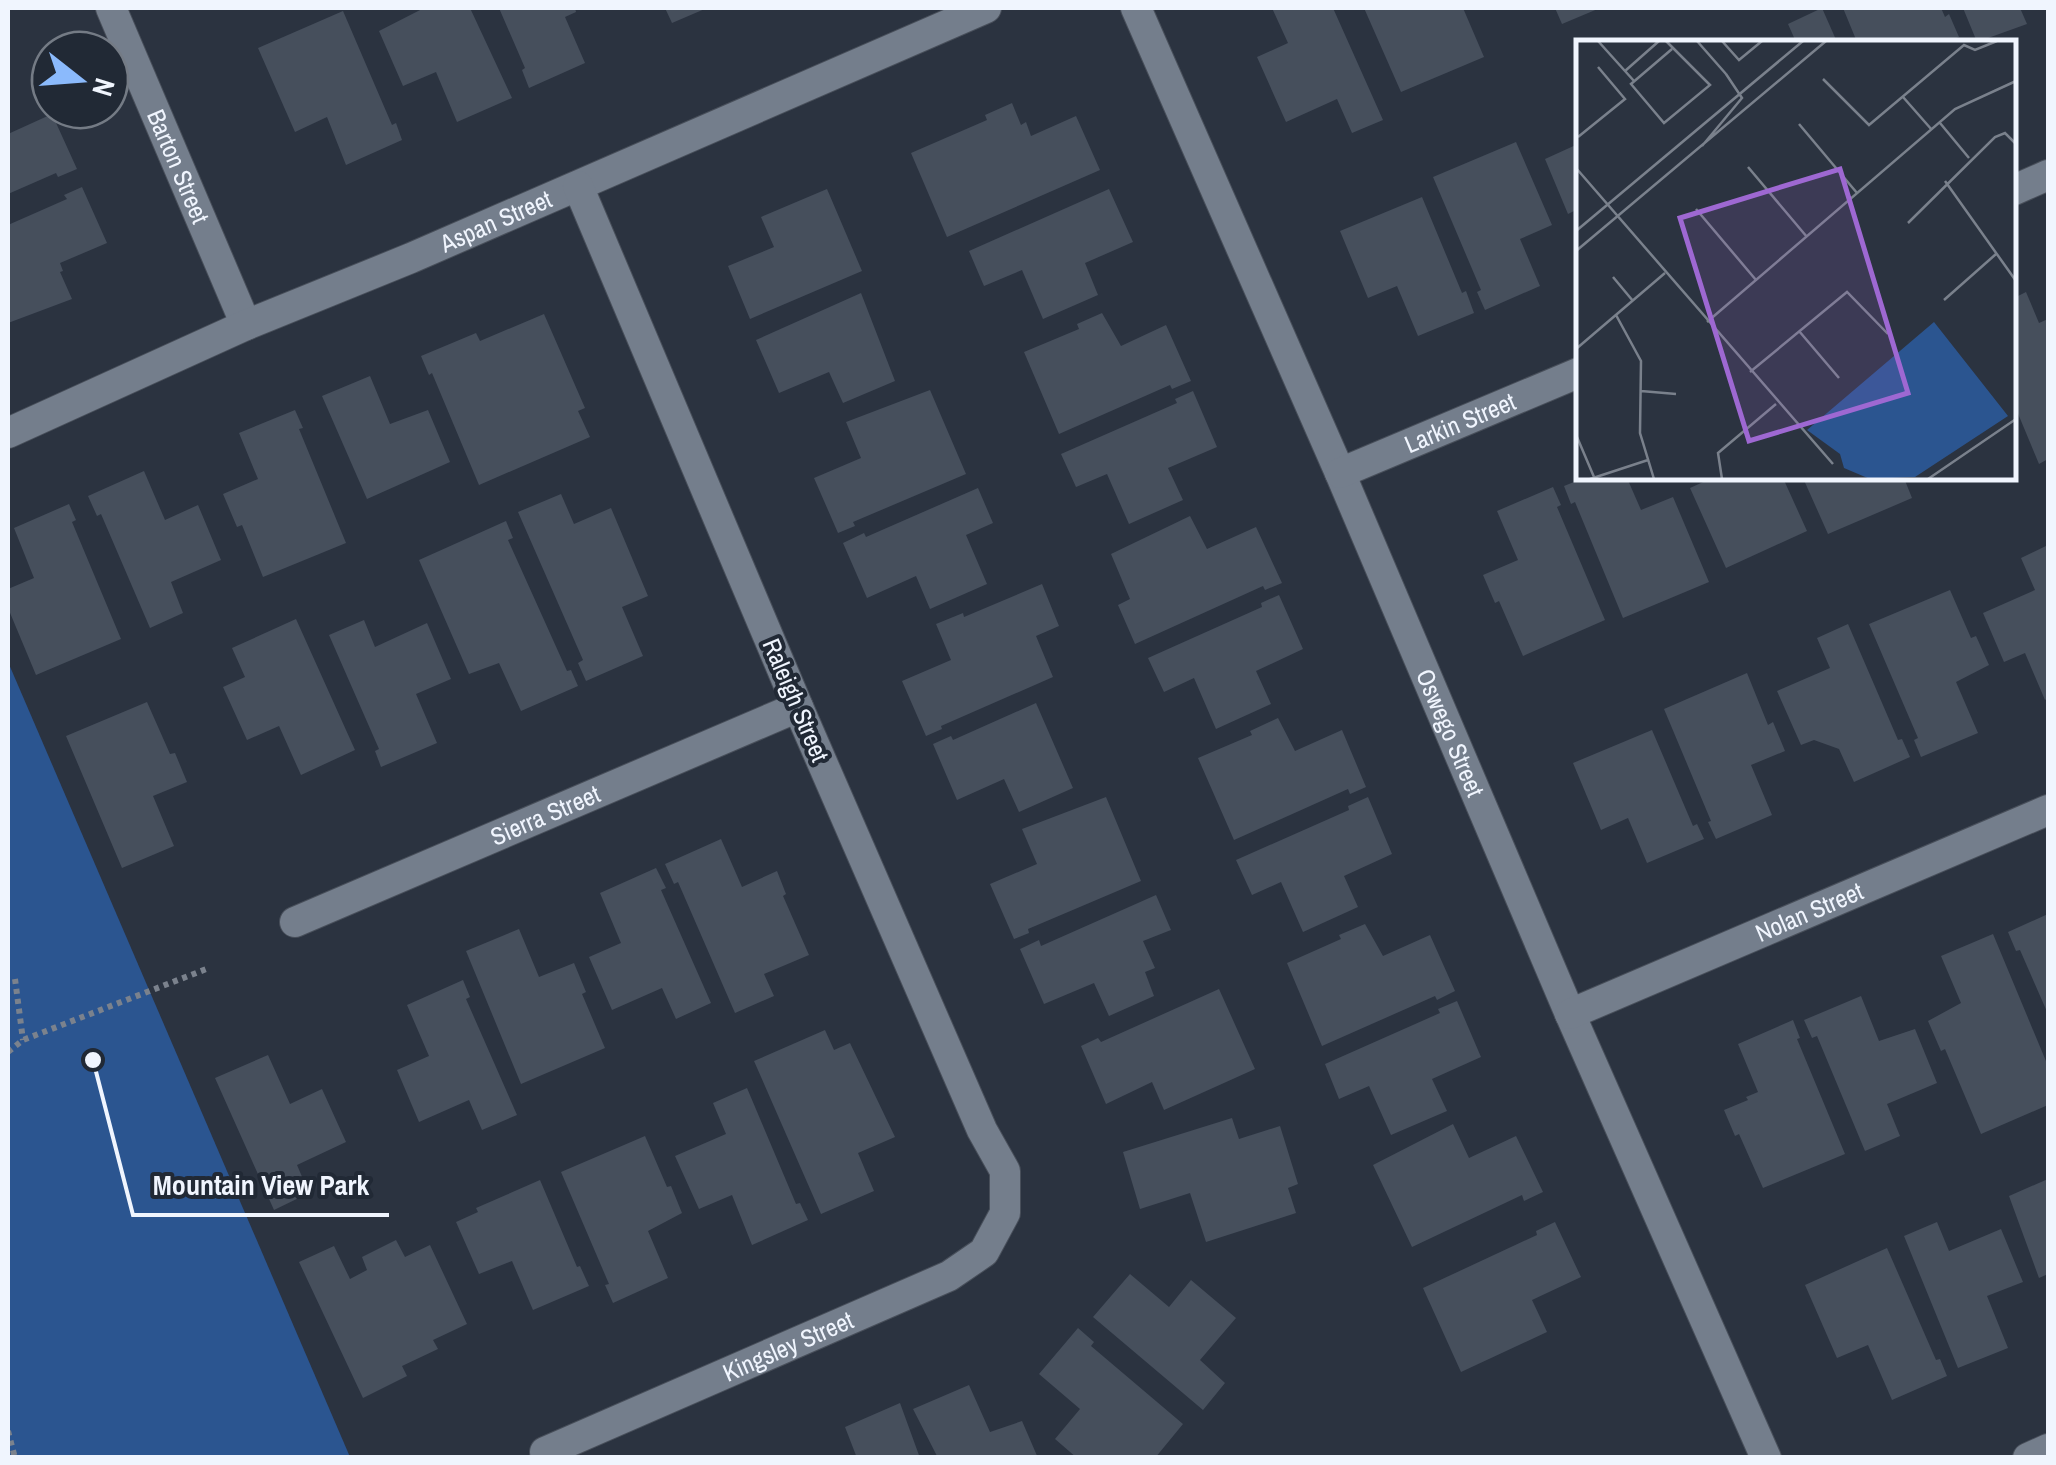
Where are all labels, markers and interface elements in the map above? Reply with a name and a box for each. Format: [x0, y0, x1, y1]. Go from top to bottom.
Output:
north arrow [30, 30, 130, 130]
inset map [1576, 40, 2016, 480]
text: N [83, 74, 125, 101]
street label: Barton Street [139, 104, 218, 229]
street label: Aspan Street [434, 182, 557, 261]
street label: Larkin Street [1399, 384, 1521, 461]
street label: Raleigh Street [755, 633, 837, 767]
street label: Oswego Street [1408, 664, 1493, 802]
street label: Sierra Street [485, 776, 606, 854]
street label: Nolan Street [1750, 874, 1869, 950]
callout: Mountain View Park [133, 1157, 389, 1215]
text: Mountain View Park [153, 1166, 369, 1204]
street label: Kingsley Street [717, 1303, 859, 1390]

